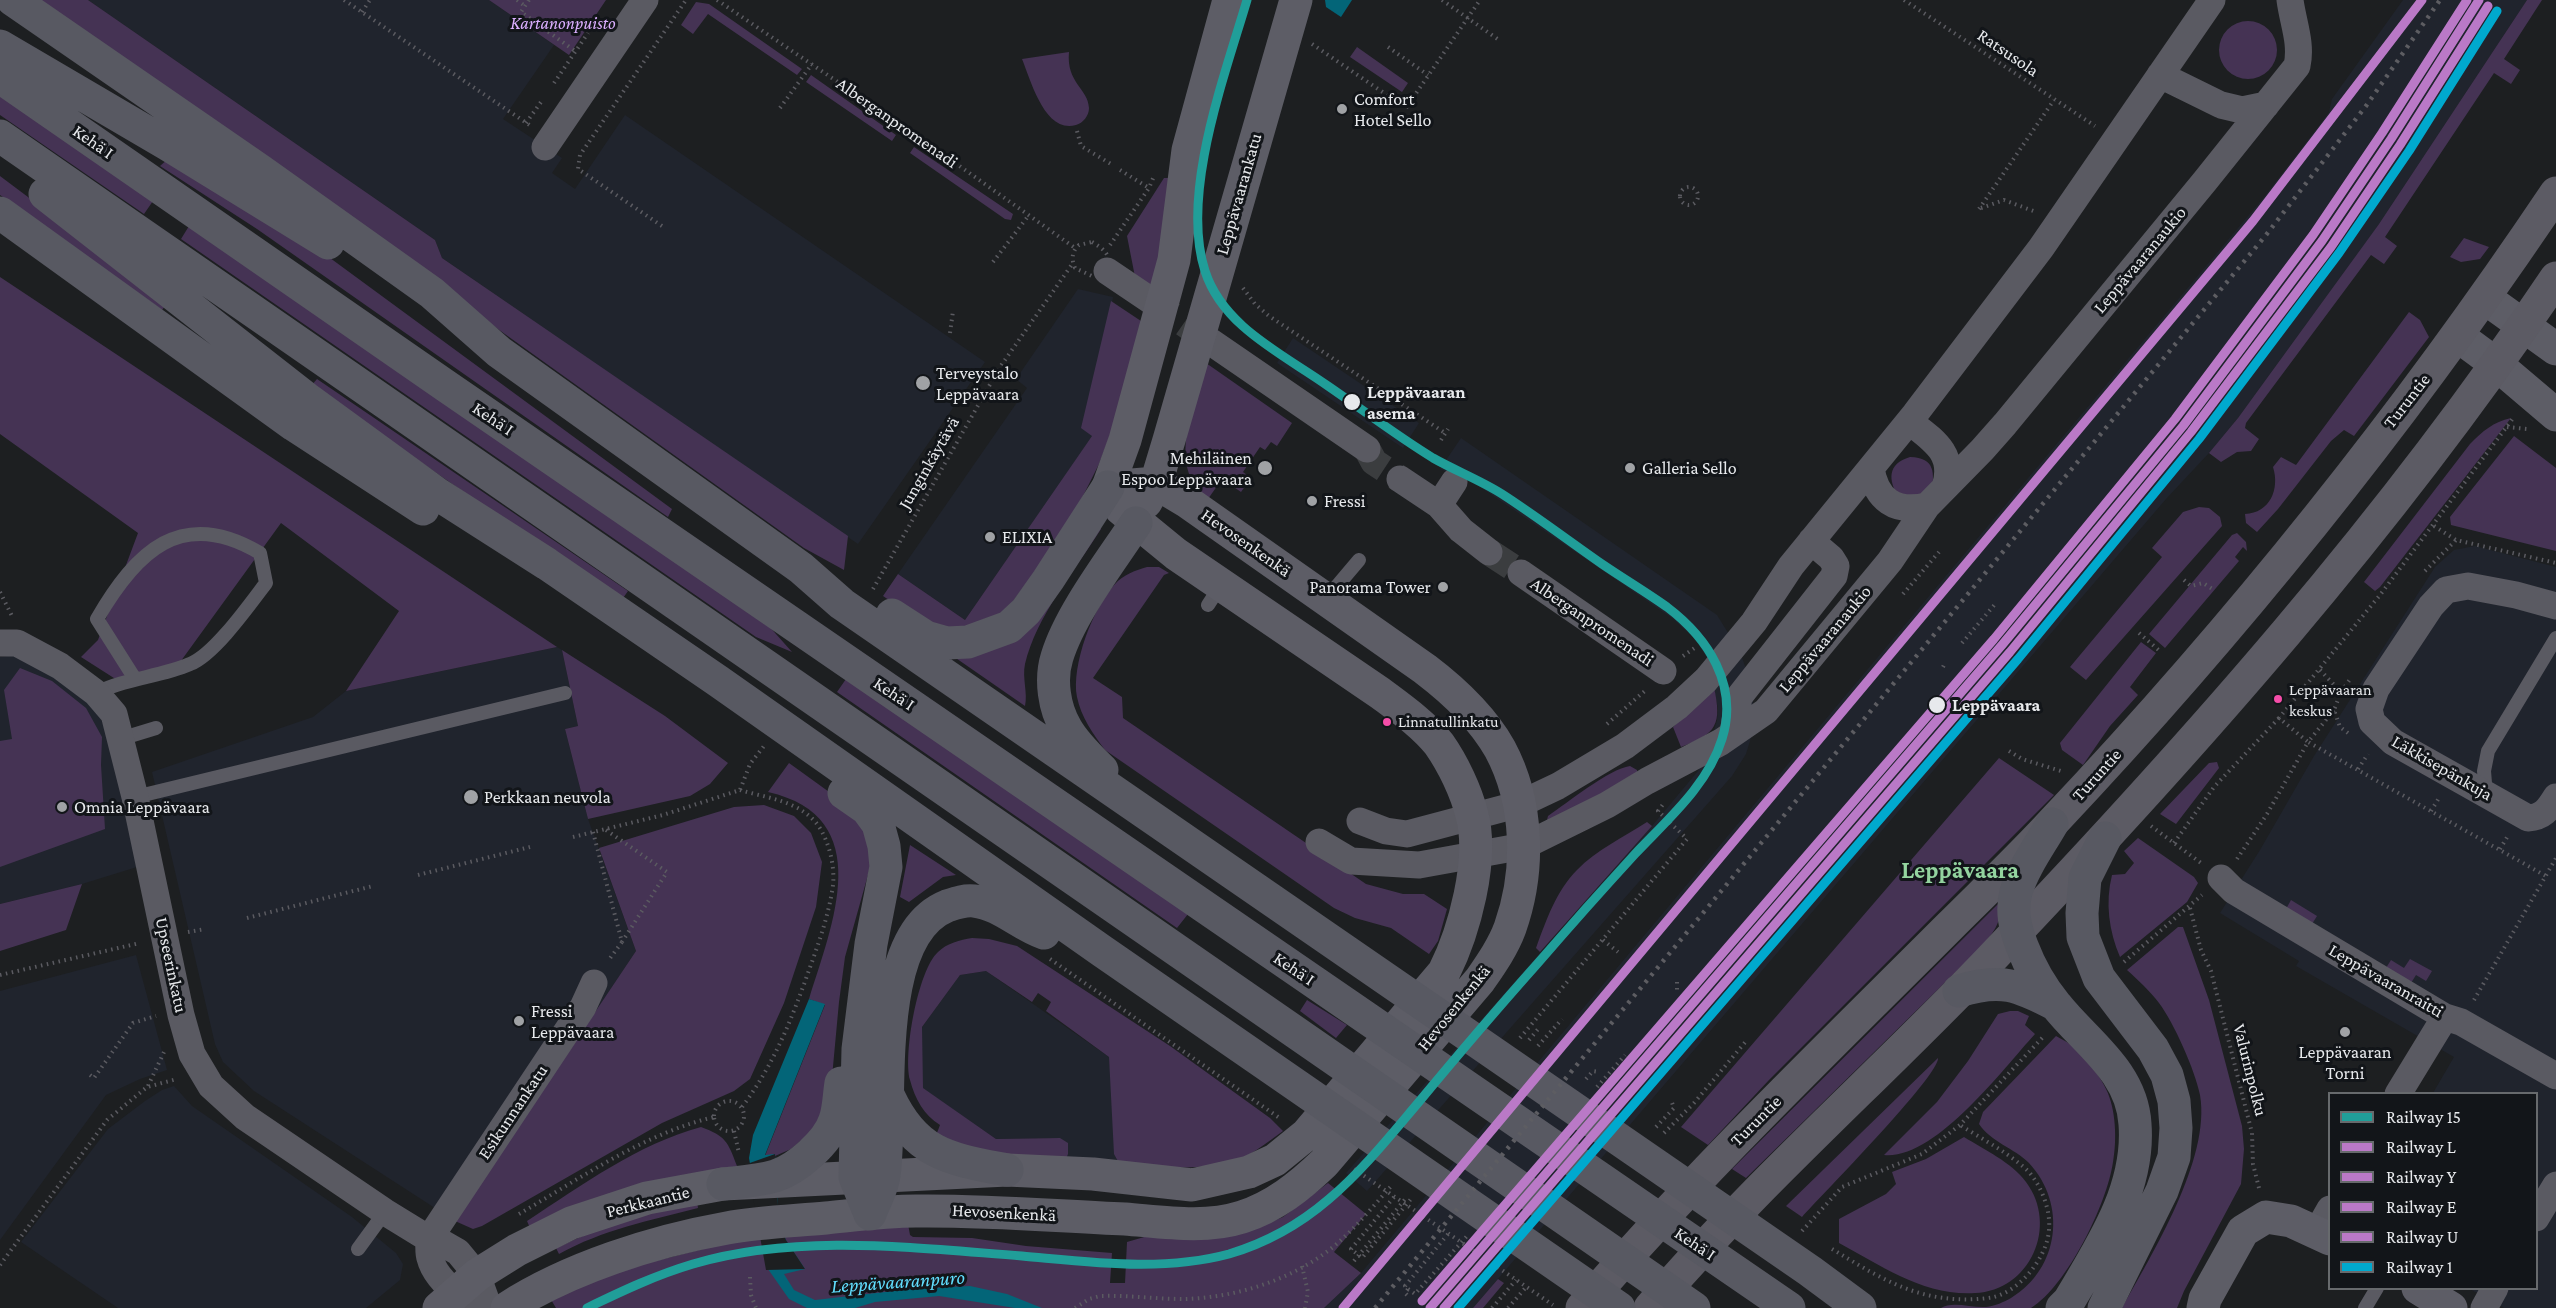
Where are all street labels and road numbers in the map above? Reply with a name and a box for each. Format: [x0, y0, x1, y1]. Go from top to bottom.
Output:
street label: Ratsusola [1973, 25, 2043, 81]
street label: Alberganpromenadi [832, 73, 962, 173]
street label: Kehä I [68, 120, 118, 164]
street label: Leppävaarankatu [1211, 131, 1267, 257]
street label: Leppävaaranaukio [2089, 202, 2191, 318]
street label: Turuntie [2379, 369, 2435, 433]
street label: Kehä I [468, 398, 518, 440]
street label: Junginkäytävä [894, 413, 964, 513]
street label: Hevosenkenkä [1197, 504, 1295, 582]
street label: Alberganpromenadi [1526, 573, 1658, 671]
street label: Leppävaaranaukio [1774, 581, 1876, 697]
street label: Kehä I [869, 673, 919, 715]
street label: Läkkisepänkuja [2388, 731, 2496, 805]
street label: Turuntie [2068, 744, 2126, 806]
street label: Upseerinkatu [150, 915, 192, 1015]
street label: Leppävaaranraitti [2325, 939, 2447, 1023]
street label: Kehä I [1269, 948, 1319, 990]
street label: Hevosenkenkä [1413, 961, 1495, 1055]
street label: Valurinpolku [2228, 1022, 2272, 1118]
street label: Esikunnankatu [473, 1061, 553, 1163]
street label: Turuntie [1726, 1091, 1786, 1151]
street label: Perkkaantie [604, 1181, 692, 1223]
street label: Hevosenkenkä [951, 1199, 1057, 1227]
street label: Kehä I [1670, 1223, 1720, 1265]

